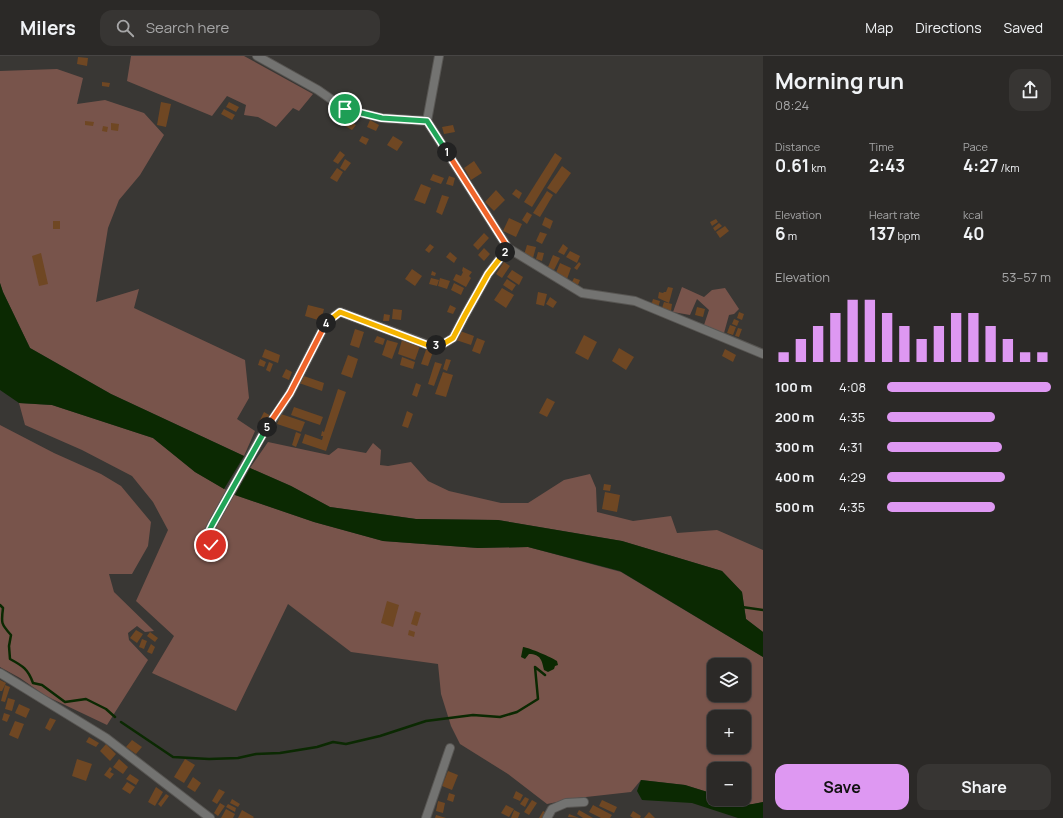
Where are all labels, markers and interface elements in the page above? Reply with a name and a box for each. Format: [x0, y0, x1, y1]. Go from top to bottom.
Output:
search box [100, 10, 380, 46]
text: Milers [20, 15, 76, 41]
icon: search [114, 17, 136, 39]
text: Search here [146, 17, 229, 38]
text: Map [865, 18, 893, 37]
text: Directions [915, 18, 982, 37]
text: Saved [1004, 18, 1043, 37]
text: Morning run [775, 66, 904, 96]
button: share [1009, 69, 1051, 111]
pin [328, 92, 362, 126]
text: 08:24 [775, 96, 809, 114]
icon: arrive [334, 98, 356, 120]
text: Distance [775, 139, 820, 154]
text: Time [869, 139, 894, 154]
text: Pace [963, 139, 988, 154]
pin: 1 [437, 142, 457, 162]
text: 1 [445, 144, 449, 159]
text: 0.61 [775, 154, 809, 177]
text: 2:43 [869, 154, 905, 177]
text: 4:27 [963, 154, 998, 177]
text: km [809, 160, 826, 175]
text: /km [998, 160, 1020, 175]
text: Elevation [775, 207, 821, 222]
text: Heart rate [869, 207, 920, 222]
text: kcal [963, 207, 983, 222]
text: 6 [775, 222, 786, 245]
text: 137 [869, 222, 895, 245]
text: 40 [963, 222, 985, 245]
text: m [786, 228, 797, 243]
text: bpm [895, 228, 920, 243]
pin: 2 [495, 242, 515, 262]
text: 2 [502, 244, 508, 259]
text: Elevation [775, 268, 830, 286]
text: 53–57 m [1002, 268, 1051, 286]
pin: 4 [316, 313, 336, 333]
text: 4 [323, 315, 329, 330]
pin: 3 [426, 335, 446, 355]
text: 3 [433, 337, 439, 352]
text: 100 m [775, 378, 812, 396]
text: 4:08 [839, 378, 866, 396]
text: 200 m [775, 408, 814, 426]
text: 4:35 [839, 408, 865, 426]
pin: 5 [257, 417, 277, 437]
text: 5 [264, 419, 270, 434]
text: 300 m [775, 438, 814, 456]
text: 4:31 [839, 438, 863, 456]
text: 400 m [775, 468, 814, 486]
text: 4:29 [839, 468, 866, 486]
text: 500 m [775, 498, 814, 516]
text: 4:35 [839, 498, 865, 516]
pin [194, 528, 228, 562]
icon: check [200, 534, 222, 556]
map controls [707, 658, 751, 806]
button: layers [707, 658, 751, 702]
button: + [707, 710, 751, 754]
button: − [707, 762, 751, 806]
button: Save [775, 764, 909, 810]
button: Share [917, 764, 1051, 810]

